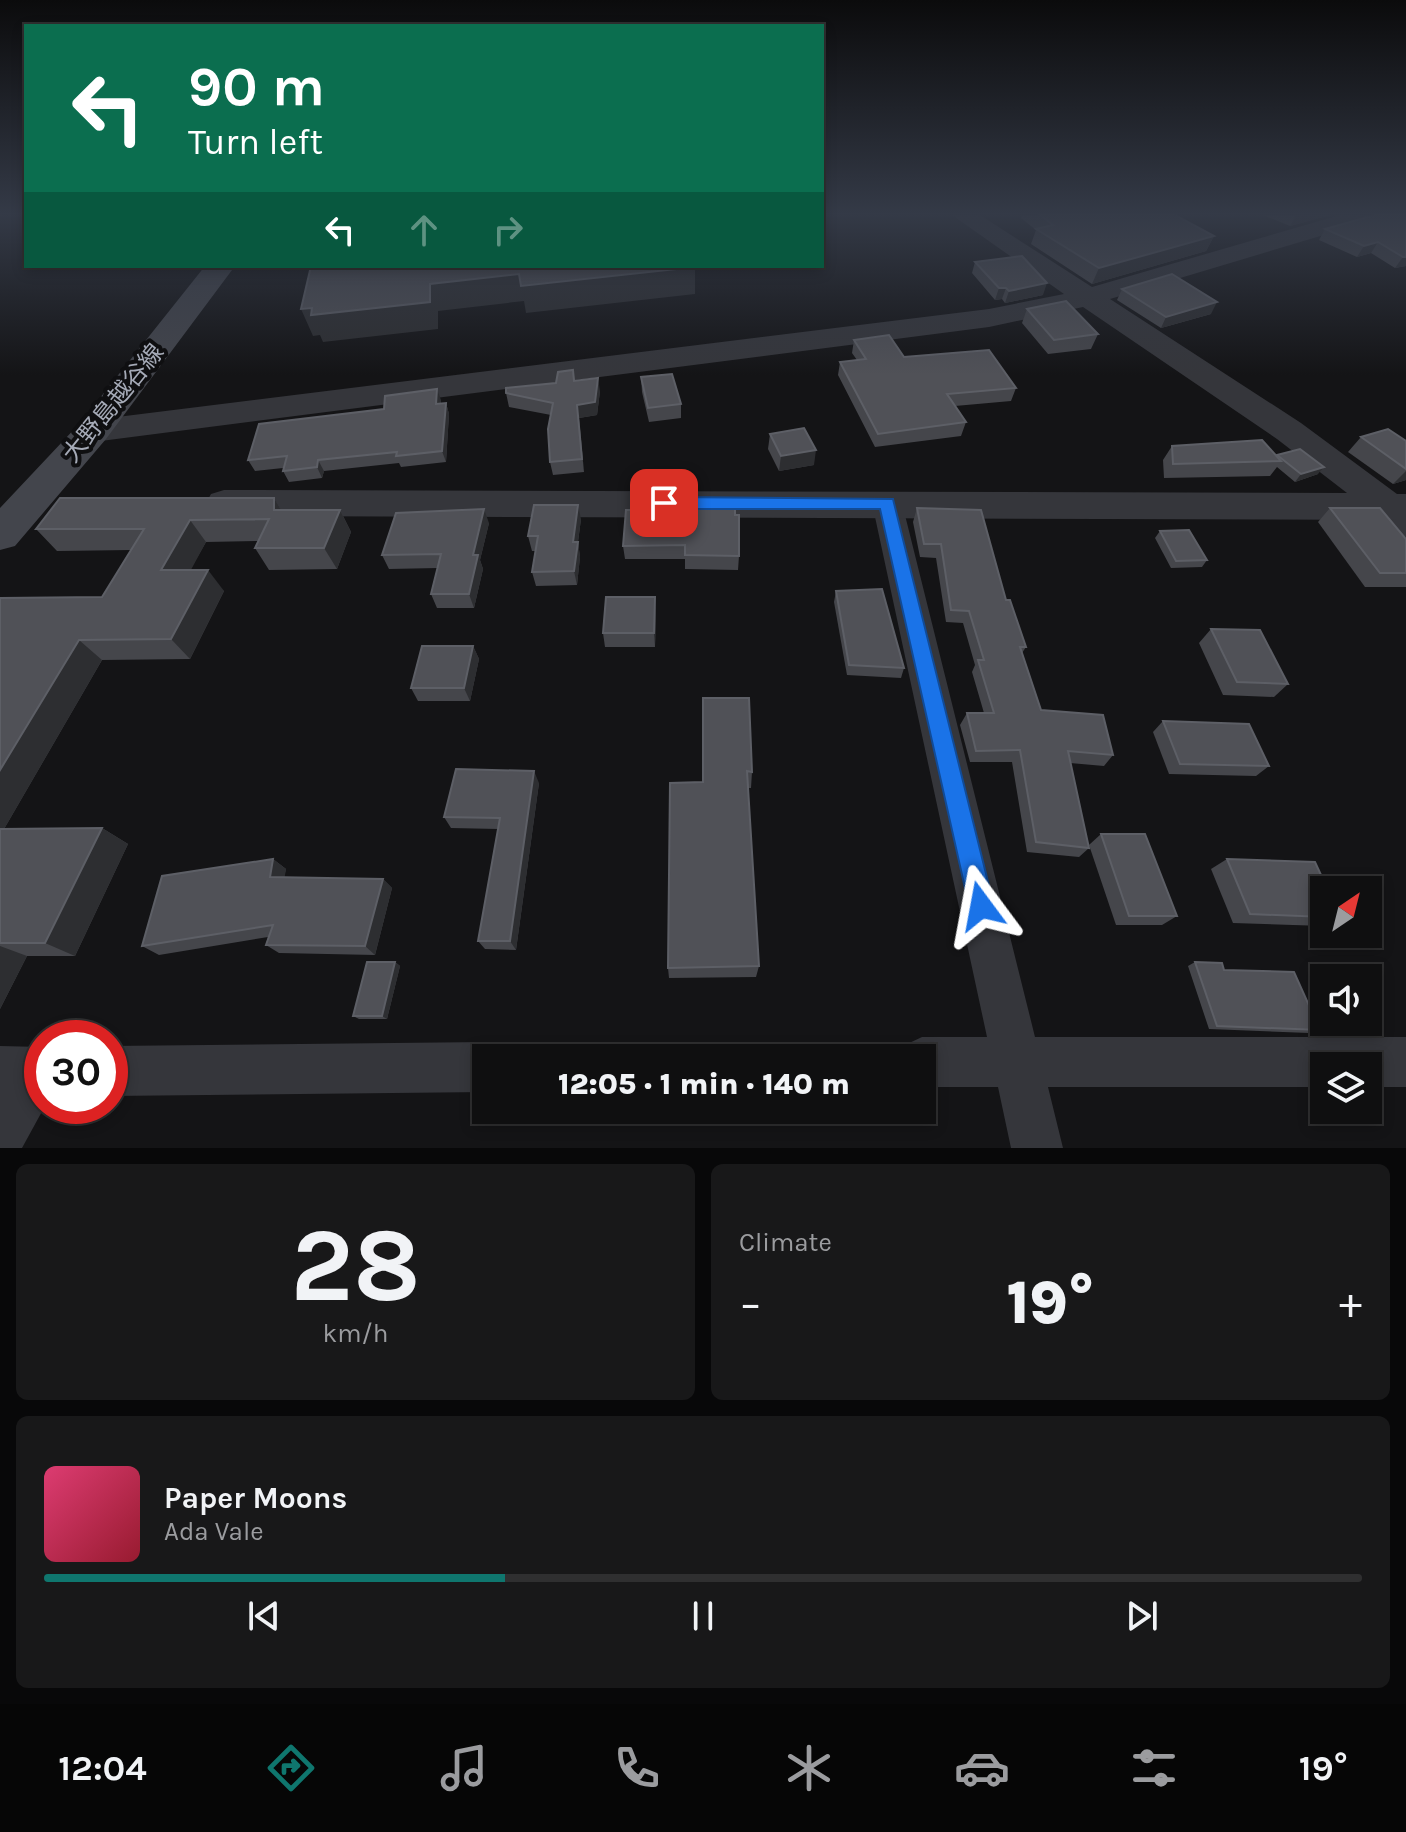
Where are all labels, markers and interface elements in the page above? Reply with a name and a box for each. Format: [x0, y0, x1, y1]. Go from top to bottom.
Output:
text: 90 m [188, 54, 325, 119]
icon: left [56, 56, 160, 160]
text: Turn left [188, 121, 323, 163]
icon: left [318, 208, 362, 252]
icon: ahead [402, 208, 446, 252]
icon: right [486, 208, 530, 252]
street label: 大野島越谷線 [57, 338, 169, 468]
pin [630, 469, 698, 537]
icon: arrive [642, 481, 686, 525]
position arrow [939, 864, 1023, 948]
north arrow [1310, 876, 1382, 948]
map controls [1310, 876, 1382, 1124]
button: sound [1310, 964, 1382, 1036]
speed limit sign: 30 [24, 1020, 128, 1124]
button: layers [1310, 1052, 1382, 1124]
text: 12:05 · 1 min · 140 m [558, 1066, 850, 1102]
text: 28 [290, 1205, 421, 1326]
text: Climate [739, 1227, 832, 1258]
text: 19° [1007, 1268, 1094, 1338]
text: − [739, 1278, 762, 1329]
text: + [1339, 1278, 1362, 1329]
text: km/h [323, 1318, 388, 1349]
text: Paper Moons [164, 1480, 347, 1516]
text: Ada Vale [164, 1516, 264, 1547]
icon: previous [242, 1594, 286, 1638]
icon: pause [681, 1594, 725, 1638]
icon: next [1120, 1594, 1164, 1638]
icon: directions [263, 1740, 319, 1796]
icon: music [436, 1740, 492, 1796]
icon: phone [609, 1740, 665, 1796]
icon: climate [781, 1740, 837, 1796]
icon: car [954, 1740, 1010, 1796]
icon: filters [1126, 1740, 1182, 1796]
text: 12:04 [58, 1747, 147, 1789]
text: 19° [1299, 1747, 1348, 1789]

